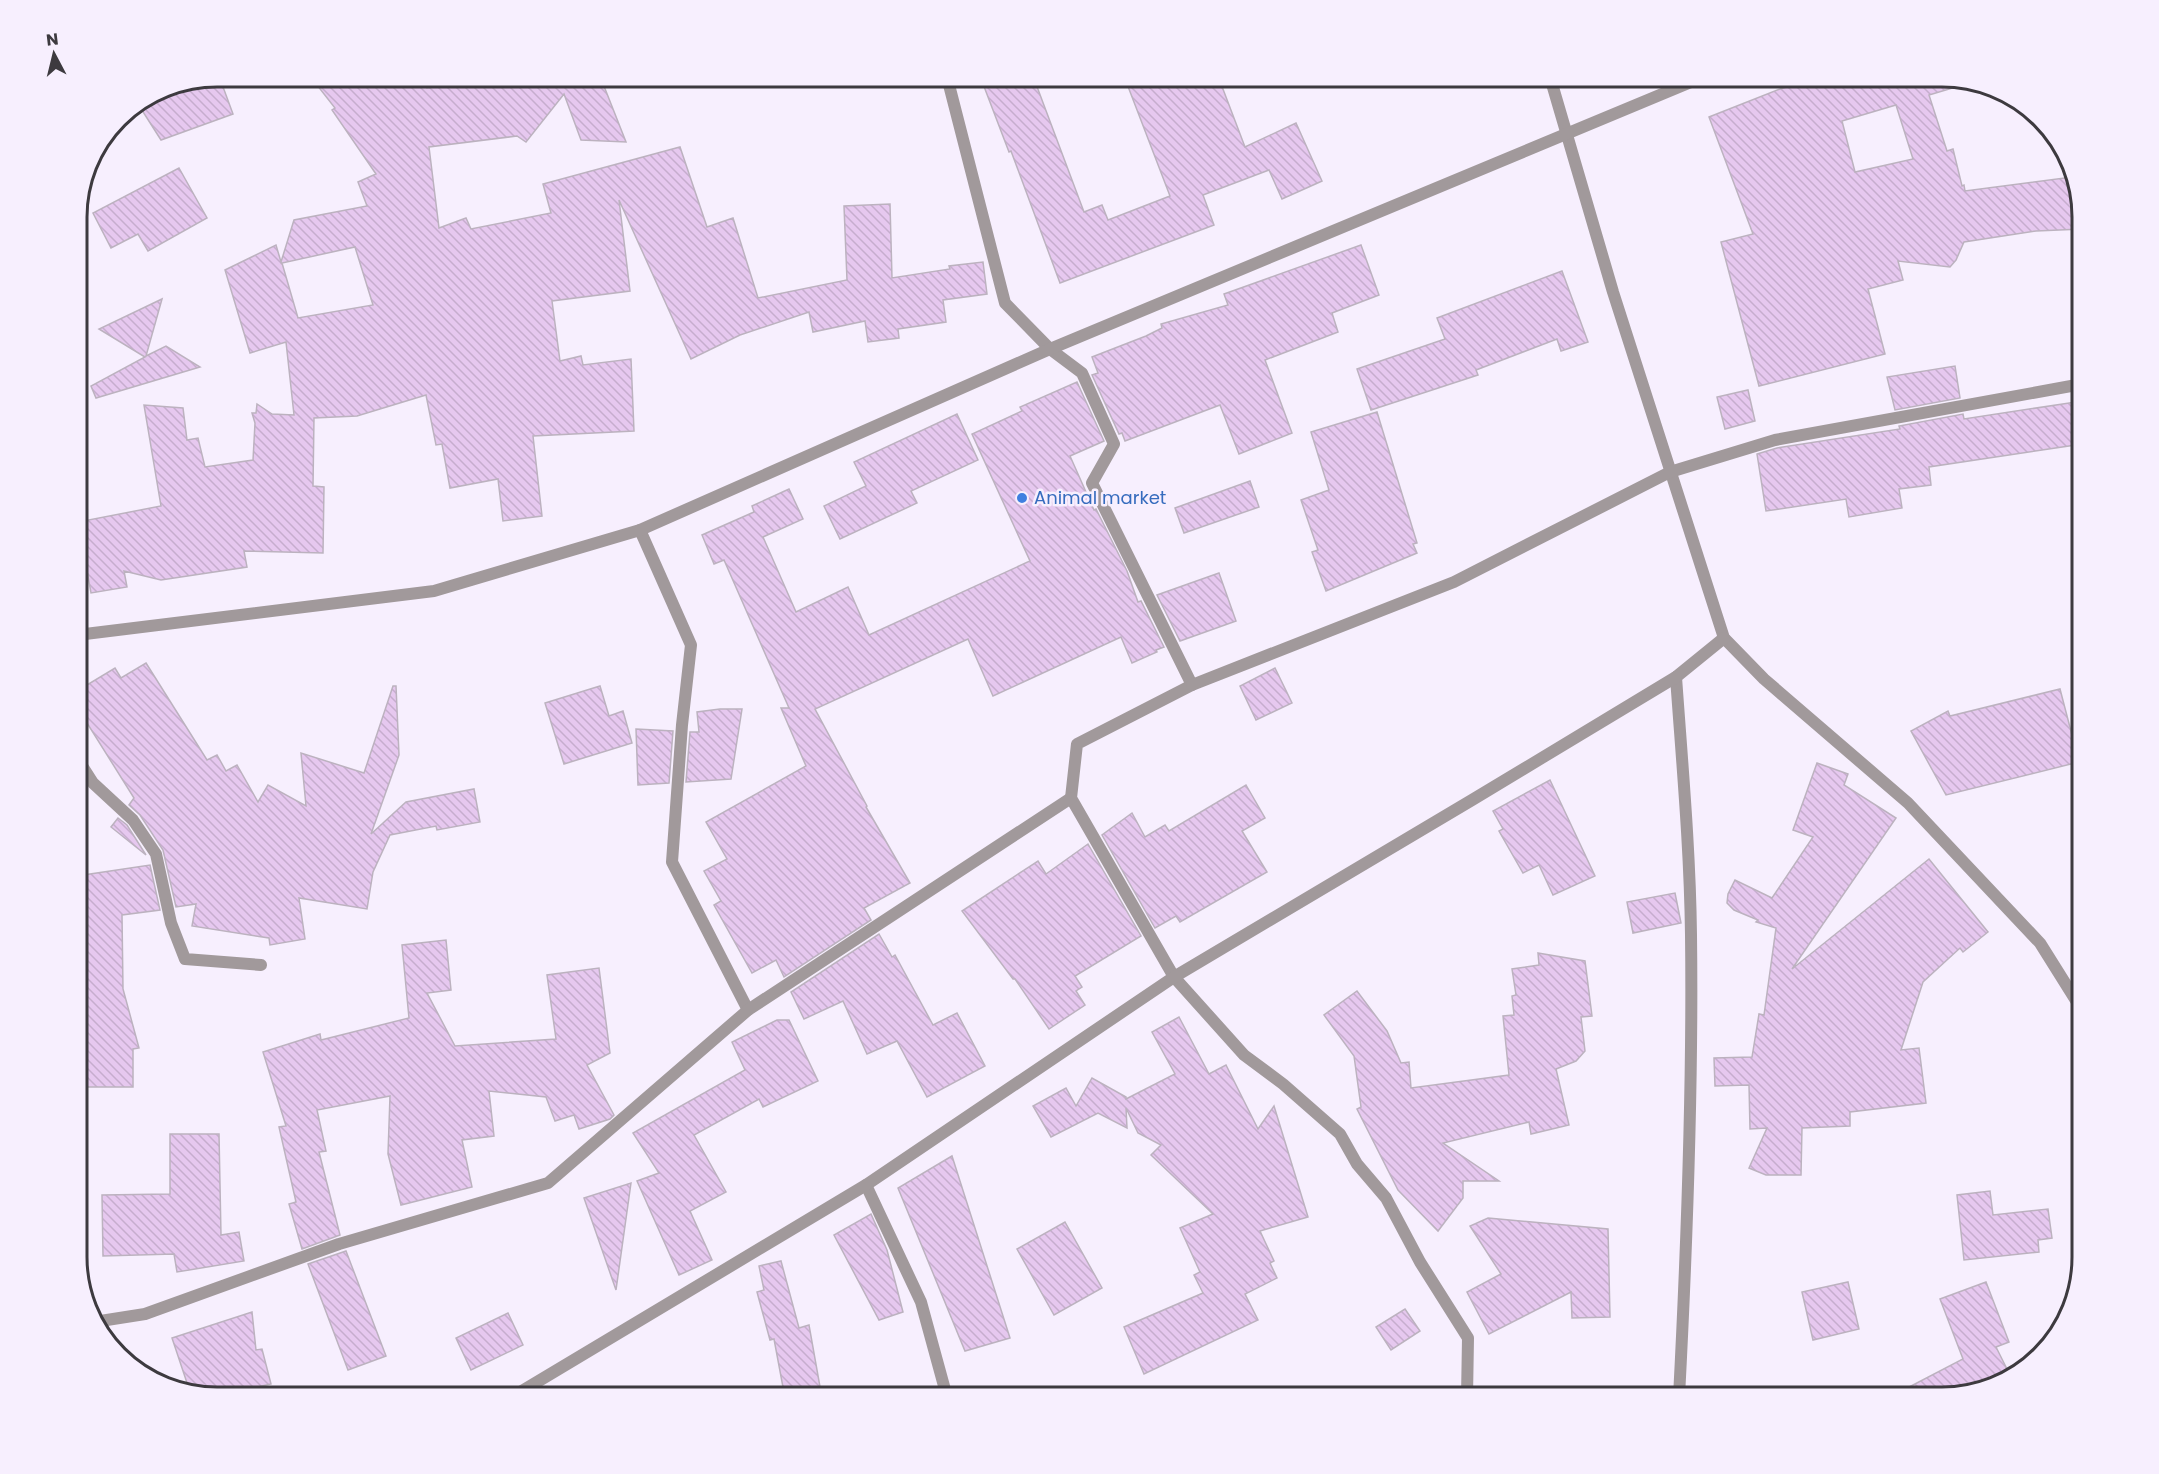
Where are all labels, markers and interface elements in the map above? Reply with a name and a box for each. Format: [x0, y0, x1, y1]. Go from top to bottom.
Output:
north arrow [24, 24, 84, 84]
text: N [45, 27, 60, 52]
place label: Animal market [1034, 485, 1166, 510]
marker: Animal market [1015, 491, 1029, 505]

